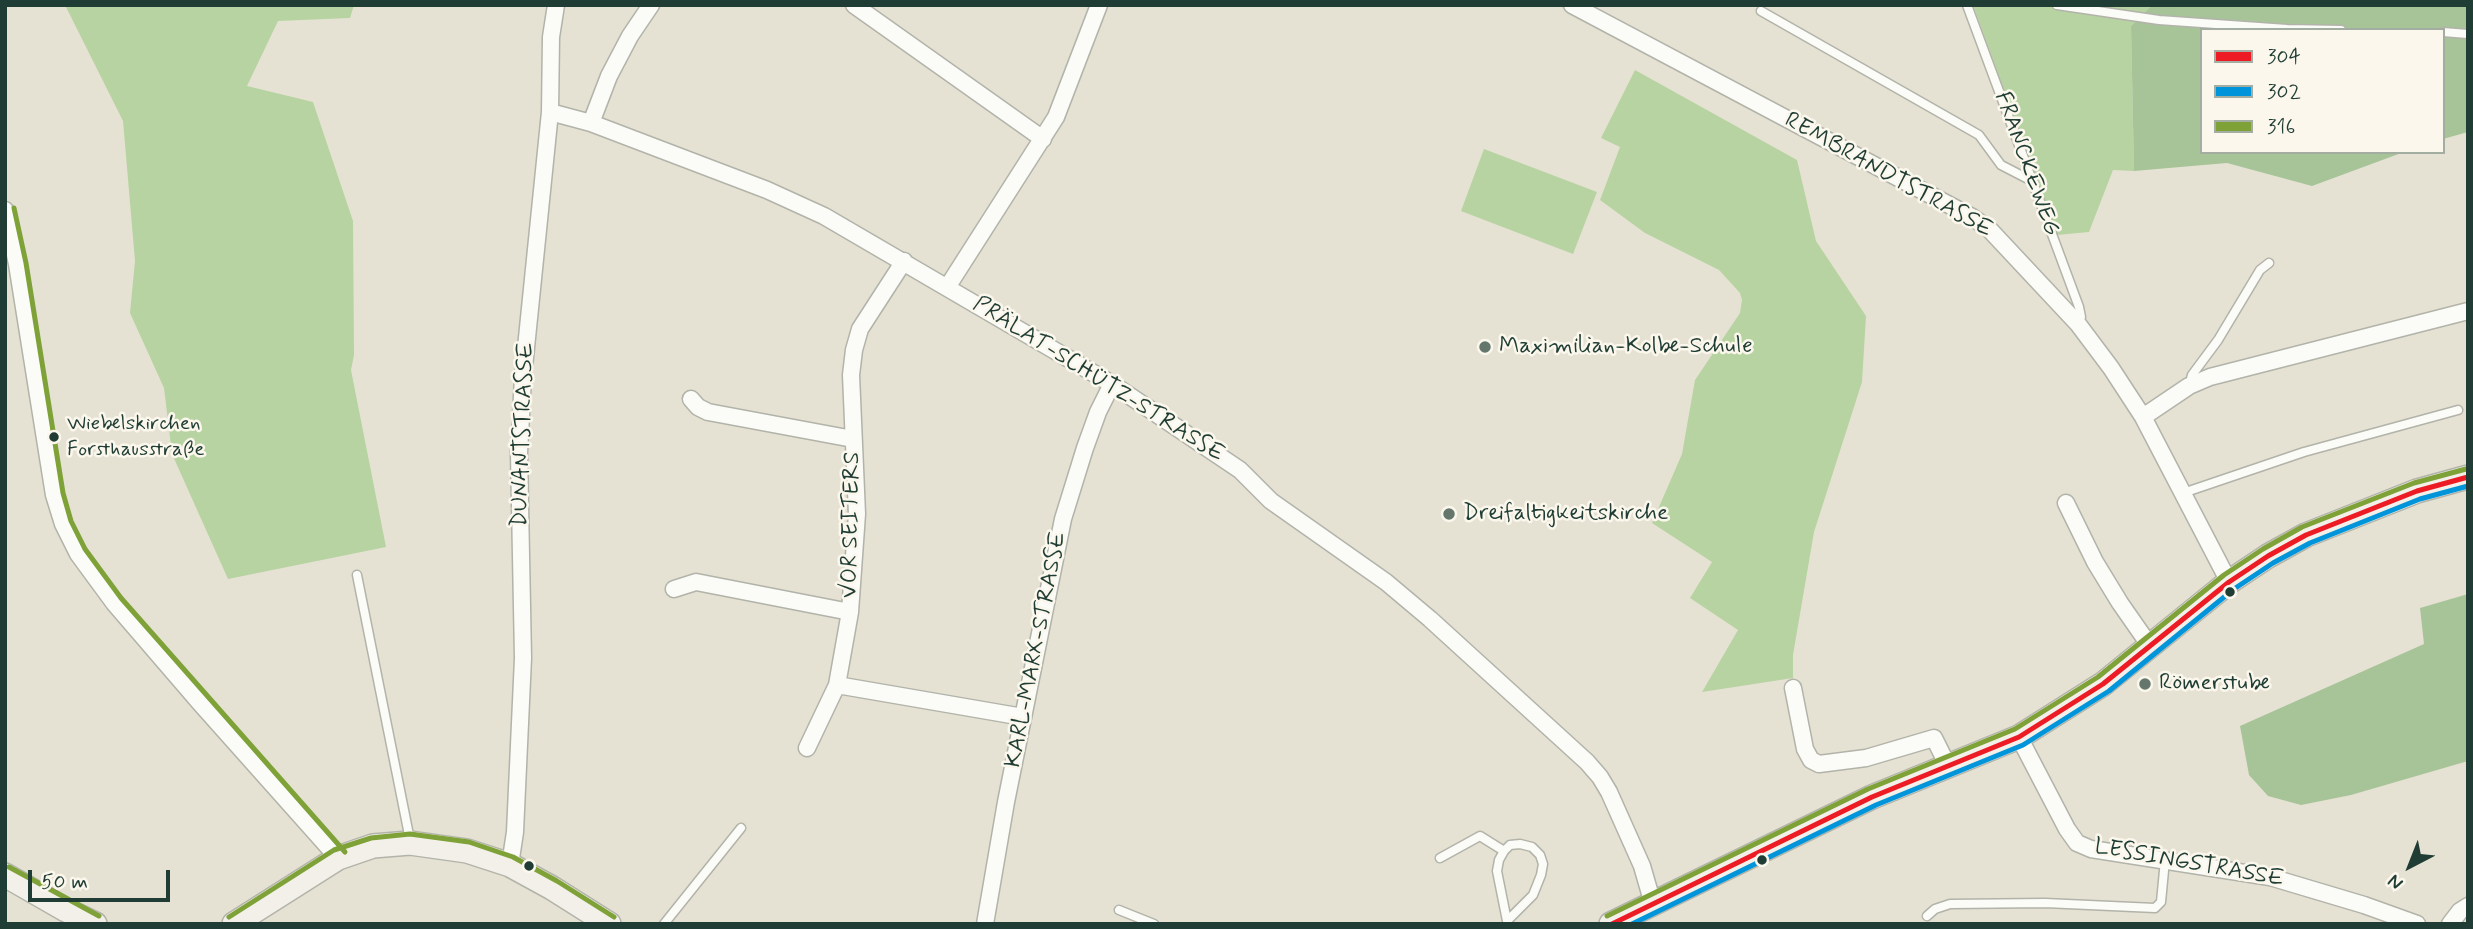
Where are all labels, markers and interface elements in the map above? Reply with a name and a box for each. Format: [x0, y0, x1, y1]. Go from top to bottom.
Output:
legend [2200, 28, 2445, 154]
text: 304 [2267, 43, 2301, 71]
text: 302 [2267, 78, 2301, 106]
street label: FRANCKEWEG [1987, 88, 2065, 240]
street label: REMBRANDTSTRASSE [1779, 107, 1997, 245]
text: 316 [2267, 113, 2295, 141]
street label: PRÄLAT-SCHÜTZ-STRASSE [967, 291, 1229, 469]
place label: Maximilian-Kolbe-Schule [1499, 333, 1753, 361]
marker: Maximilian-Kolbe-Schule [1477, 339, 1493, 355]
street label: DUNANTSTRASSE [507, 342, 541, 528]
place label: Wiebelskirchen Forsthausstraße [67, 412, 205, 462]
marker: Wiebelskirchen Forsthausstraße [47, 430, 61, 444]
street label: VOR SEITERS [837, 452, 867, 598]
place label: Dreifaltigkeitskirche [1463, 500, 1668, 528]
marker: Dreifaltigkeitskirche [1441, 506, 1457, 522]
street label: KARL-MARX-STRASSE [1001, 530, 1073, 770]
unlabelled marker [2223, 585, 2237, 599]
place label: Römerstube [2159, 670, 2270, 698]
marker: Römerstube [2137, 676, 2153, 692]
north arrow [2375, 831, 2445, 901]
street label: LESSINGSTRASSE [2092, 834, 2286, 894]
unlabelled marker [1755, 853, 1769, 867]
scale bar [32, 856, 173, 900]
unlabelled marker [522, 859, 536, 873]
text: 50 m [41, 868, 88, 896]
text: N [2383, 868, 2409, 896]

